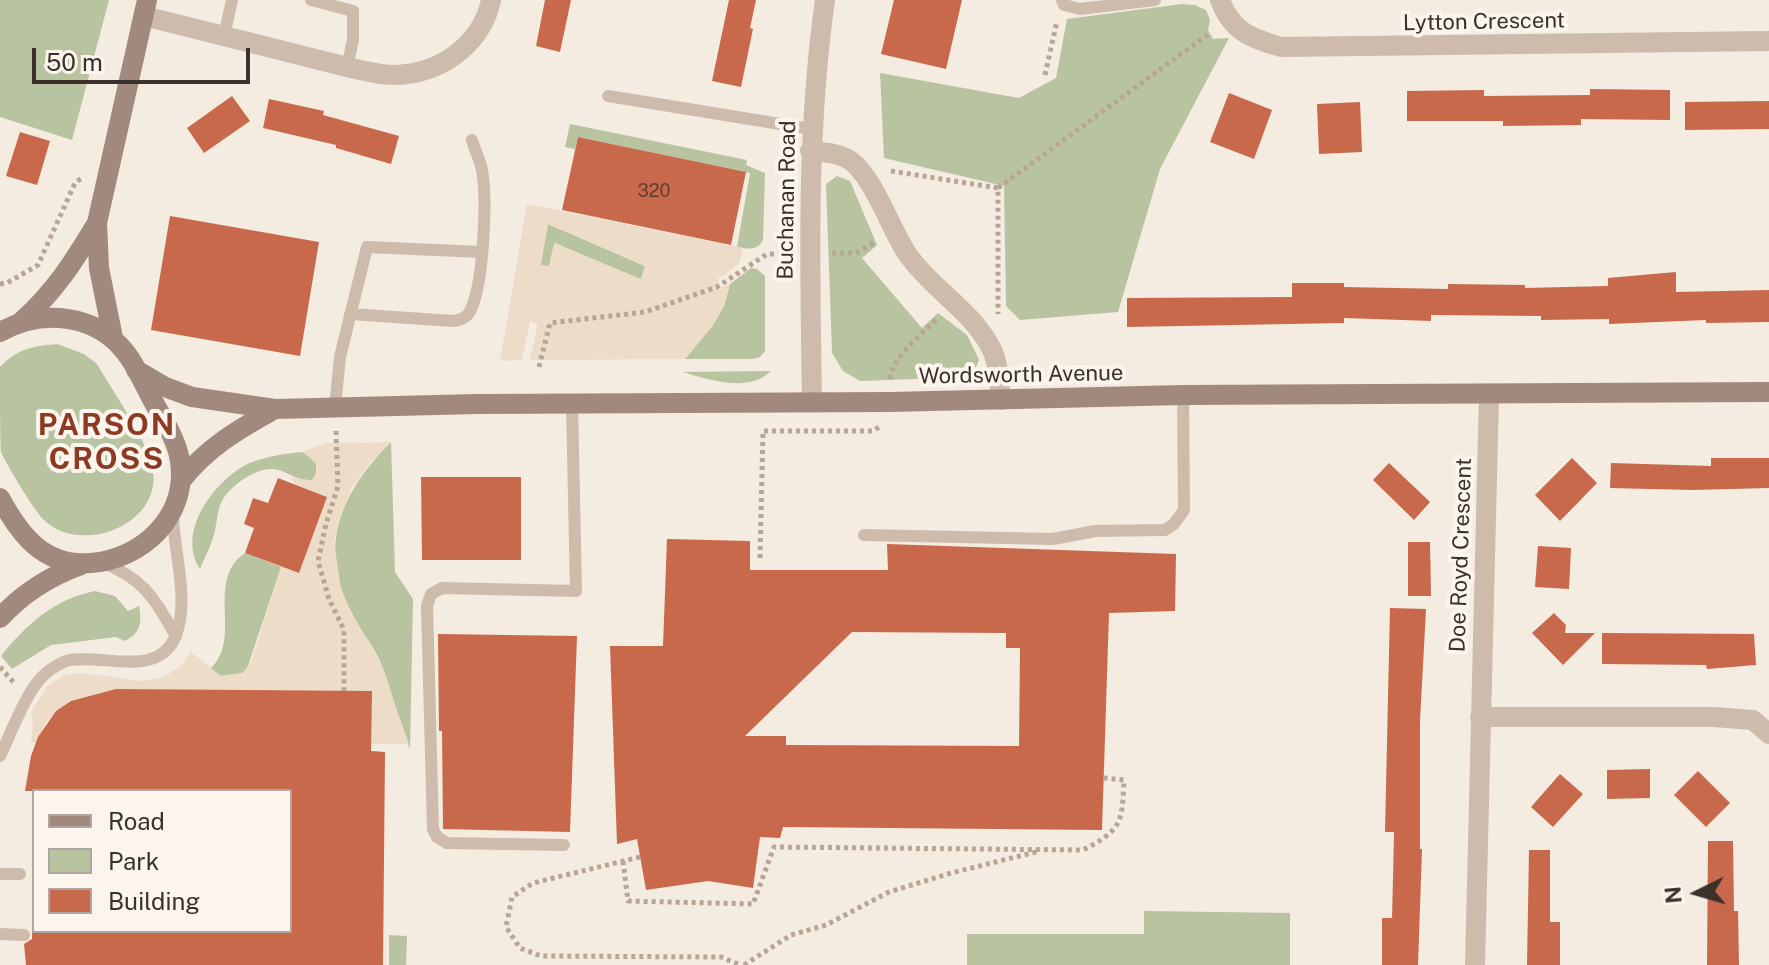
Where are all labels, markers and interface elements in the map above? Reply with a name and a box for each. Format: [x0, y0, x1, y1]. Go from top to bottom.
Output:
street label: Lytton Crescent [1403, 7, 1565, 37]
scale bar [36, 32, 254, 82]
text: 50 m [46, 48, 103, 76]
street label: Buchanan Road [772, 120, 802, 280]
house number: 320 [637, 180, 671, 202]
street label: Wordsworth Avenue [918, 360, 1124, 390]
district label: PARSON CROSS [38, 408, 176, 478]
street label: Doe Royd Crescent [1444, 457, 1478, 653]
legend [32, 789, 292, 933]
text: Road [108, 807, 165, 835]
text: Park [108, 847, 159, 875]
north arrow [1657, 853, 1737, 933]
text: N [1659, 885, 1687, 905]
text: Building [108, 887, 200, 915]

